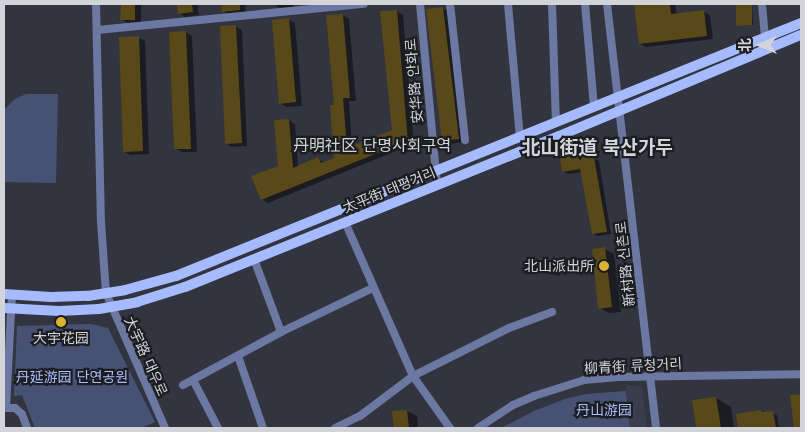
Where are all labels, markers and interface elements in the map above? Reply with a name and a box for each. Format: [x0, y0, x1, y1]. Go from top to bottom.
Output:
north arrow [735, 20, 785, 70]
street label: 安华路 안화로 [402, 38, 426, 124]
text: 北 [737, 38, 753, 52]
district label: 丹明社区 단명사회구역 [293, 136, 451, 156]
district label: 北山街道 북산가두 [521, 137, 673, 159]
street label: 太平街 태평거리 [340, 164, 438, 216]
street label: 新村路 신촌로 [612, 221, 638, 307]
place label: 北山派出所 [524, 258, 594, 274]
marker: 北山派出所 [598, 260, 610, 272]
street label: 大宇路 대우로 [121, 314, 171, 398]
marker: 大宇花园 [55, 316, 67, 328]
place label: 大宇花园 [33, 330, 89, 346]
street label: 柳青街 류청거리 [583, 355, 683, 377]
park label: 丹延游园 단연공원 [16, 369, 128, 385]
park label: 丹山游园 [576, 402, 632, 418]

